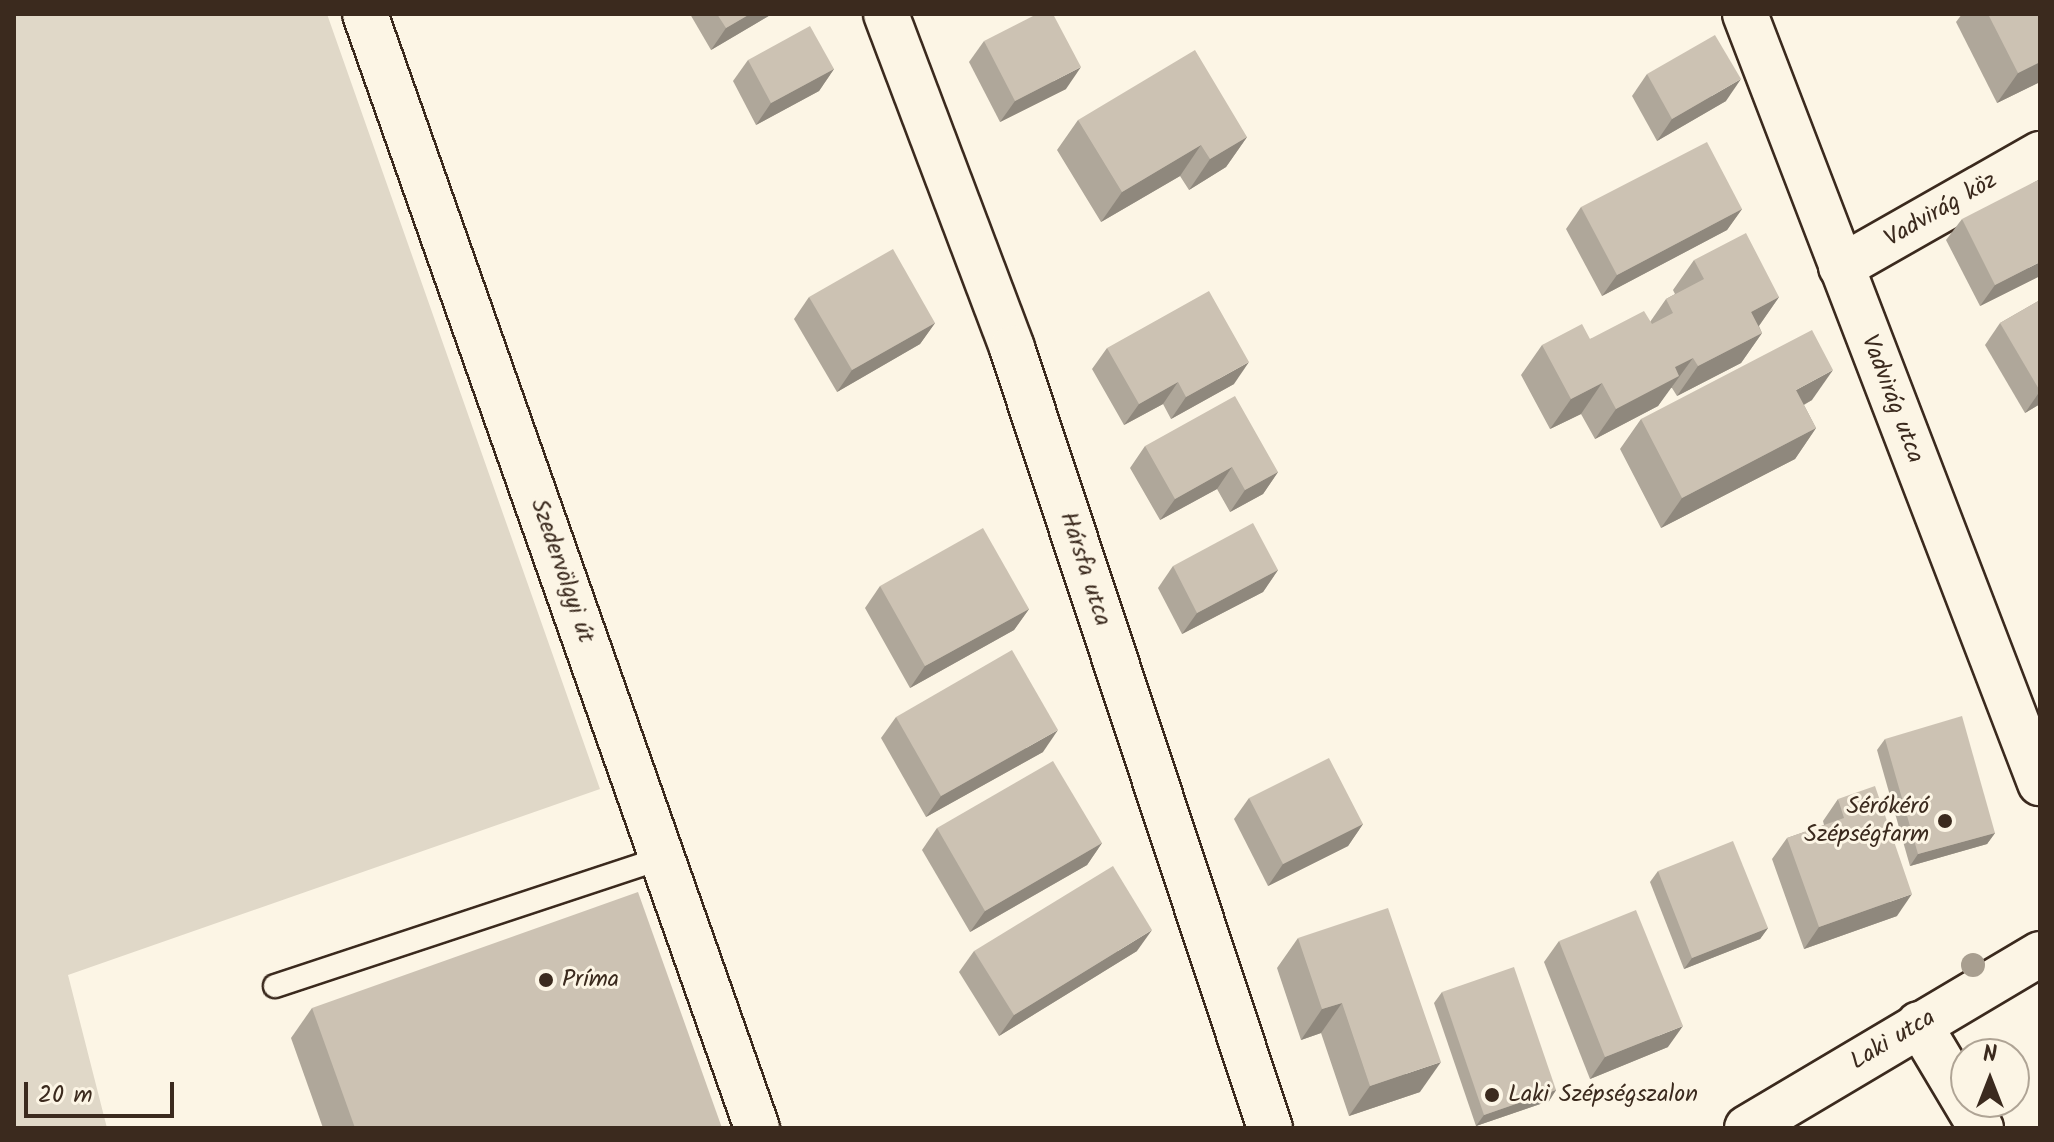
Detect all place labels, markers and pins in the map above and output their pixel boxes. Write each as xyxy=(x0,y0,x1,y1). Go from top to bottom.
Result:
place label: Sérókéró Szépségfarm xyxy=(1804,793,1929,849)
marker: Sérókéró Szépségfarm xyxy=(1936,812,1954,830)
place label: Príma xyxy=(562,966,619,994)
marker: Príma xyxy=(537,971,555,989)
place label: Laki Szépségszalon xyxy=(1508,1081,1698,1109)
marker: Laki Szépségszalon xyxy=(1483,1086,1501,1104)

